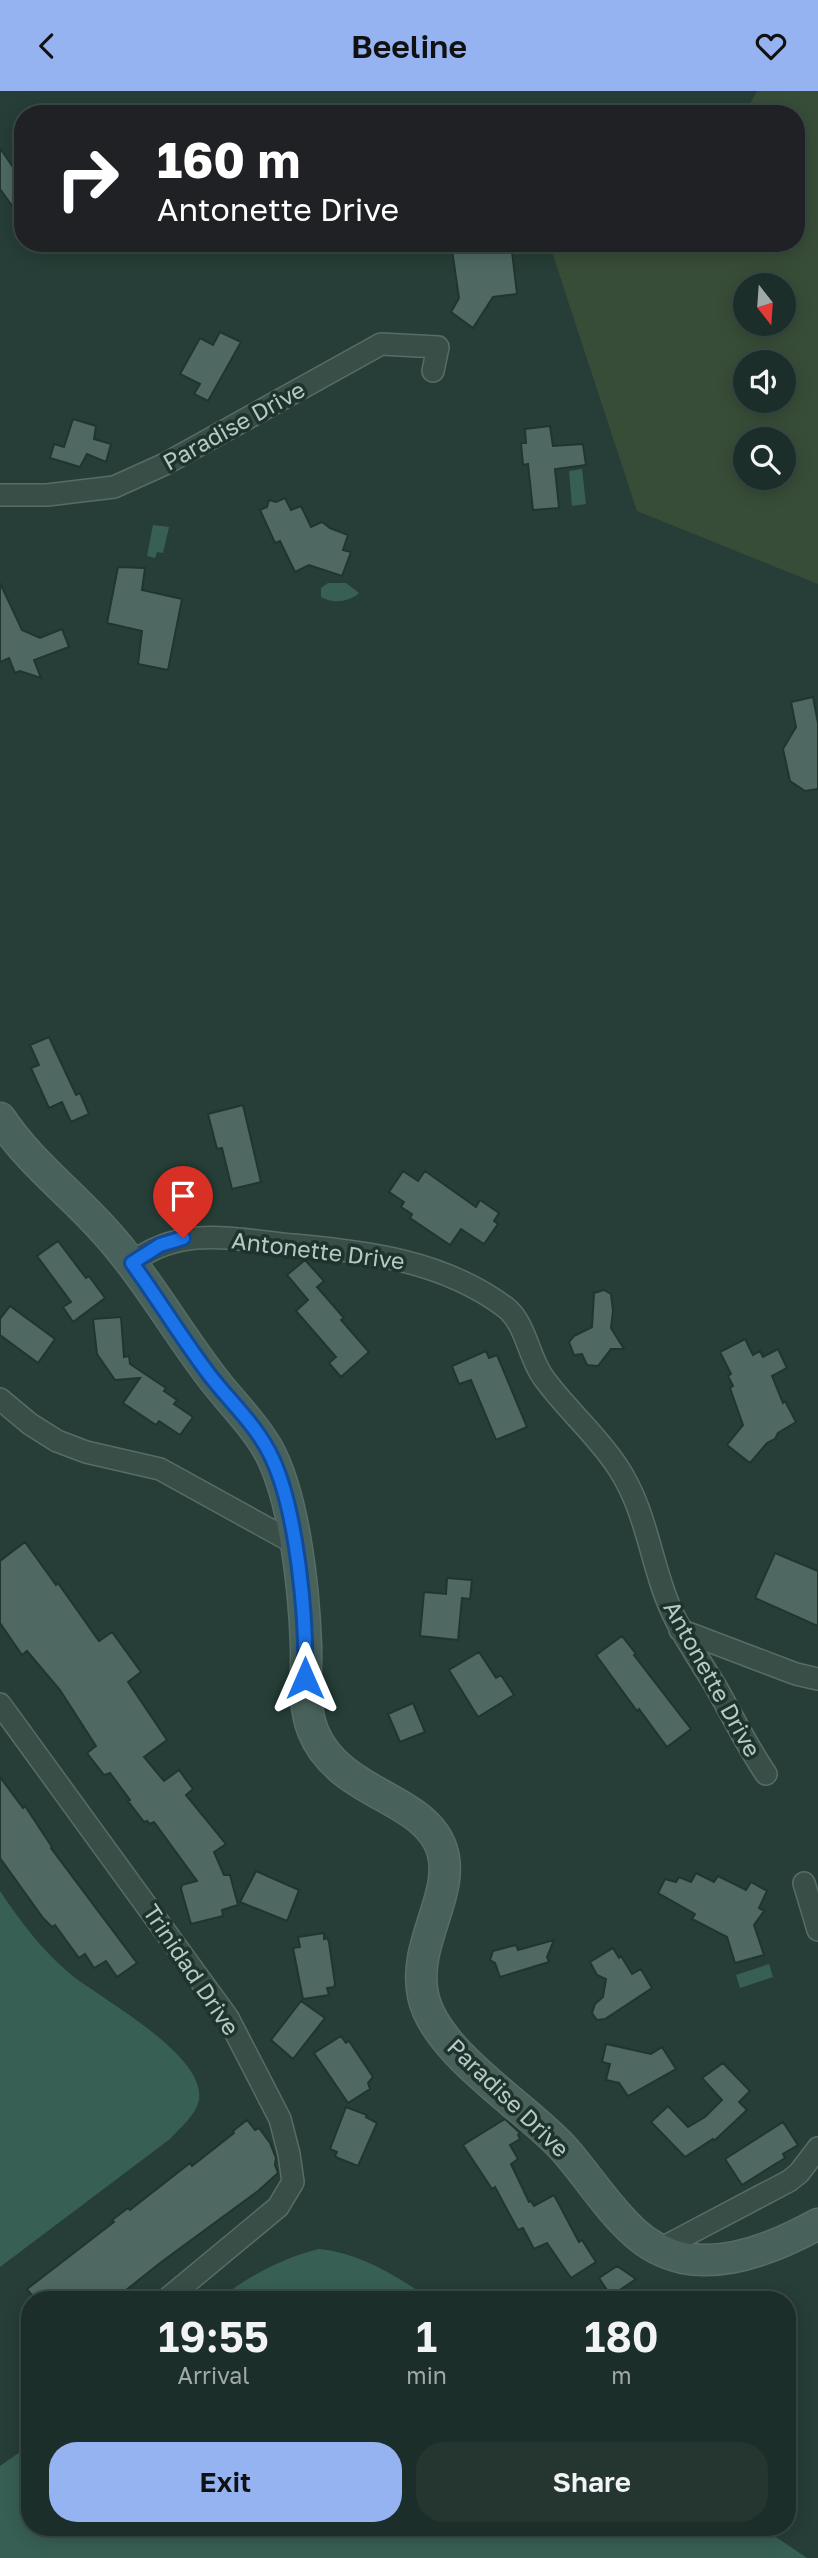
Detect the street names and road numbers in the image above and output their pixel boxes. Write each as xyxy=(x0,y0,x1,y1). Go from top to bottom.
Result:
street label: Paradise Drive xyxy=(158,375,309,476)
street label: Antonette Drive xyxy=(230,1226,406,1275)
street label: Antonette Drive xyxy=(658,1596,767,1761)
street label: Trinidad Drive xyxy=(138,1899,246,2040)
street label: Paradise Drive xyxy=(442,2032,575,2162)

